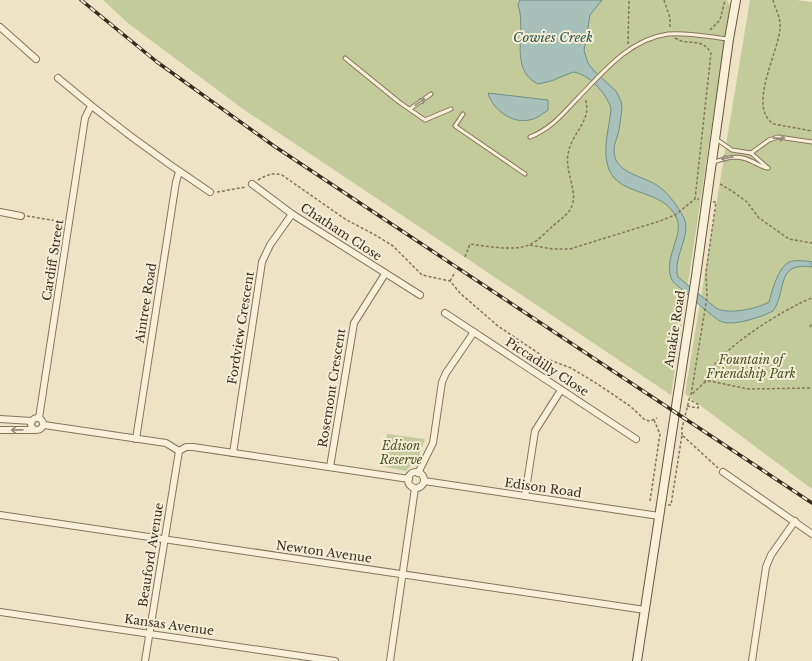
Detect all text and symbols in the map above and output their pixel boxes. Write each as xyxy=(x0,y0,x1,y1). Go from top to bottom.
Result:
water label: Cowies Creek xyxy=(513,29,593,46)
one-way arrow xyxy=(414,98,425,106)
one-way arrow xyxy=(773,135,786,142)
one-way arrow xyxy=(721,154,734,162)
street label: Chatham Close xyxy=(298,200,385,264)
street label: Cardiff Street xyxy=(39,218,66,302)
street label: Aintree Road xyxy=(132,262,159,345)
street label: Fordview Crescent xyxy=(224,270,257,385)
street label: Anakie Road xyxy=(661,289,688,370)
street label: Rosemont Crescent xyxy=(315,327,348,448)
street label: Piccadilly Close xyxy=(503,334,592,399)
park label: Fountain of Friendship Park xyxy=(705,352,796,381)
one-way arrow xyxy=(11,426,24,434)
park label: Edison Reserve xyxy=(379,438,423,467)
street label: Edison Road xyxy=(503,475,583,500)
street label: Beauford Avenue xyxy=(135,501,166,608)
street label: Newton Avenue xyxy=(275,537,373,566)
street label: Kansas Avenue xyxy=(123,611,215,638)

